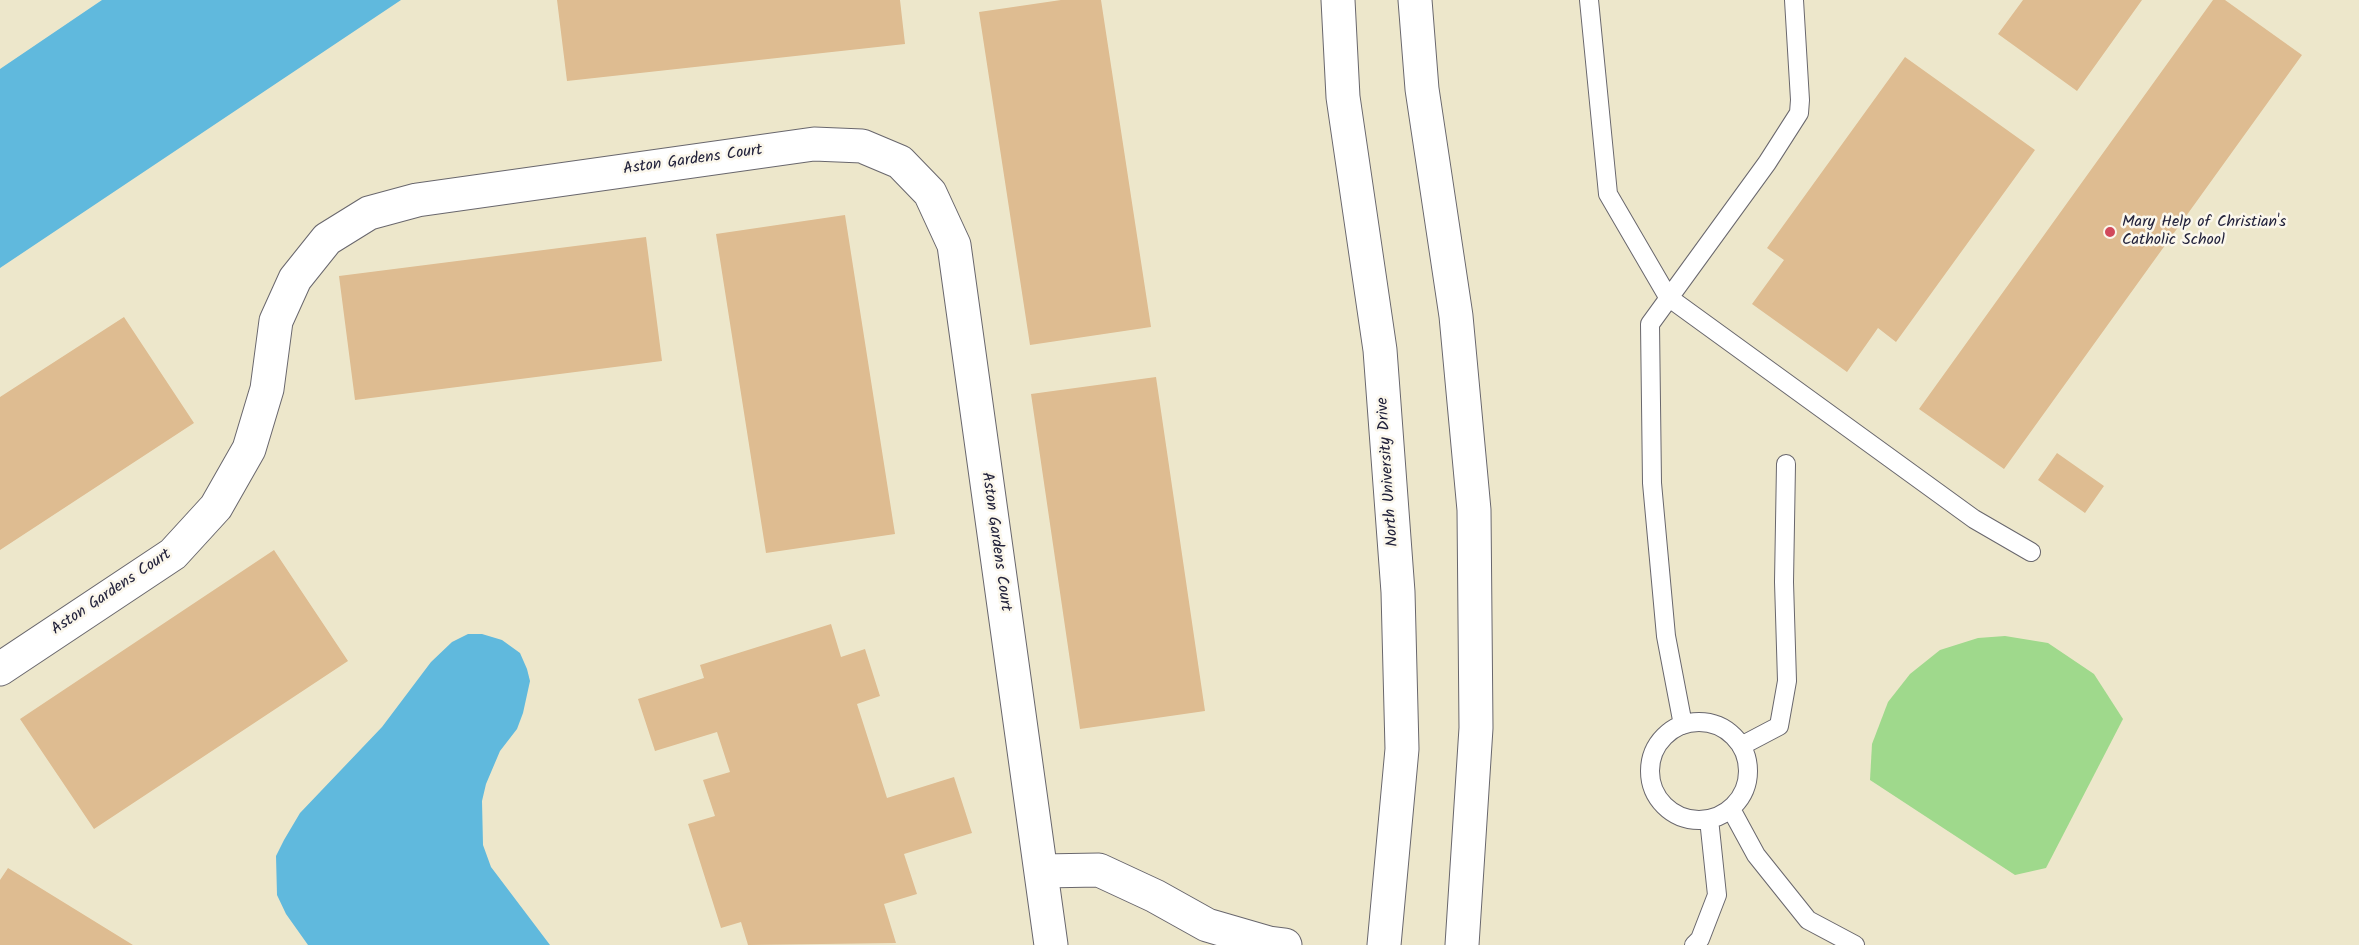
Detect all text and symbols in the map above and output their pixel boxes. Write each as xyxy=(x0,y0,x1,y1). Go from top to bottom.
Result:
street label: Aston Gardens Court xyxy=(622,142,764,180)
place label: Mary Help of Christian's Catholic School xyxy=(2122,213,2286,251)
marker: Mary Help of Christian's Catholic School xyxy=(2103,225,2117,239)
street label: North University Drive xyxy=(1374,397,1404,547)
street label: Aston Gardens Court xyxy=(976,471,1014,613)
street label: Aston Gardens Court xyxy=(48,546,176,640)

